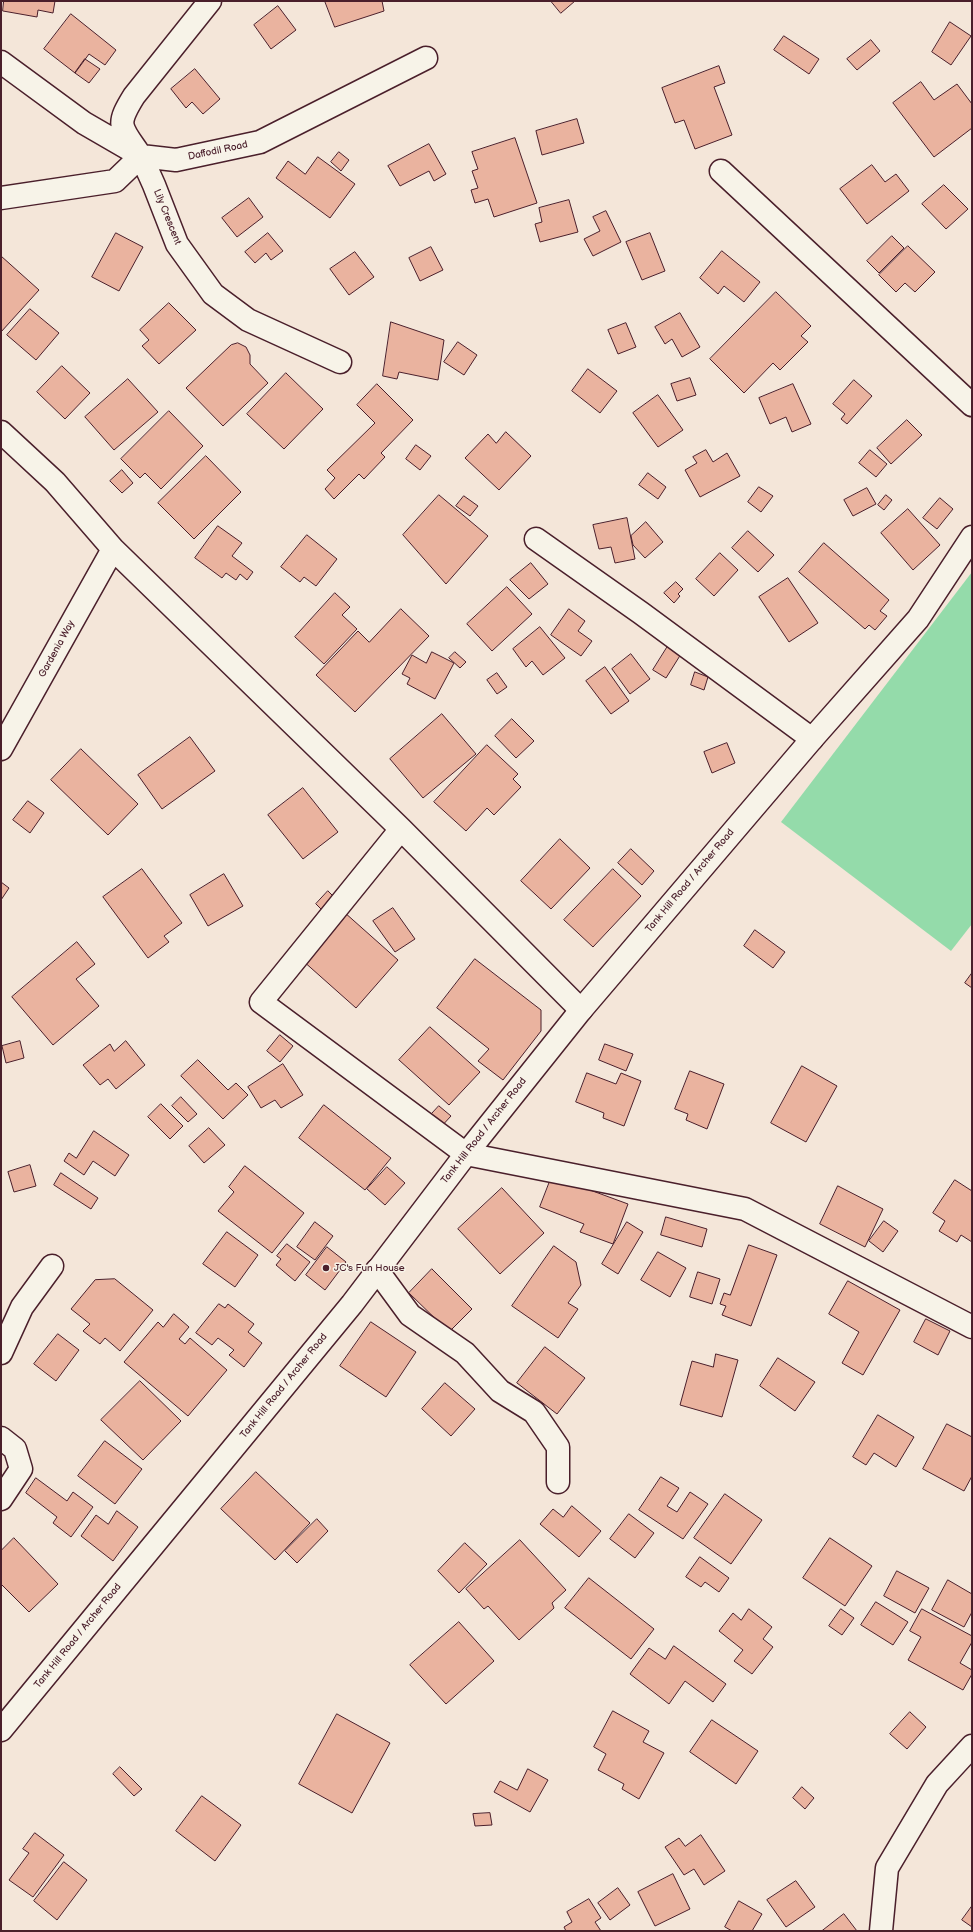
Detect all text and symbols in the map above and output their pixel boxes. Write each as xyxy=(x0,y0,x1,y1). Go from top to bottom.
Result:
street label: Daffodil Road xyxy=(187,139,249,163)
street label: Lily Crescent xyxy=(150,187,184,247)
street label: Gardenia Way xyxy=(36,618,78,680)
street label: Tank Hill Road / Archer Road xyxy=(643,827,737,935)
street label: Tank Hill Road / Archer Road xyxy=(439,1075,529,1187)
place label: JC's Fun House xyxy=(334,1262,405,1274)
marker: JC's Fun House xyxy=(321,1263,331,1273)
street label: Tank Hill Road / Archer Road xyxy=(238,1331,330,1441)
street label: Tank Hill Road / Archer Road xyxy=(32,1581,124,1691)

